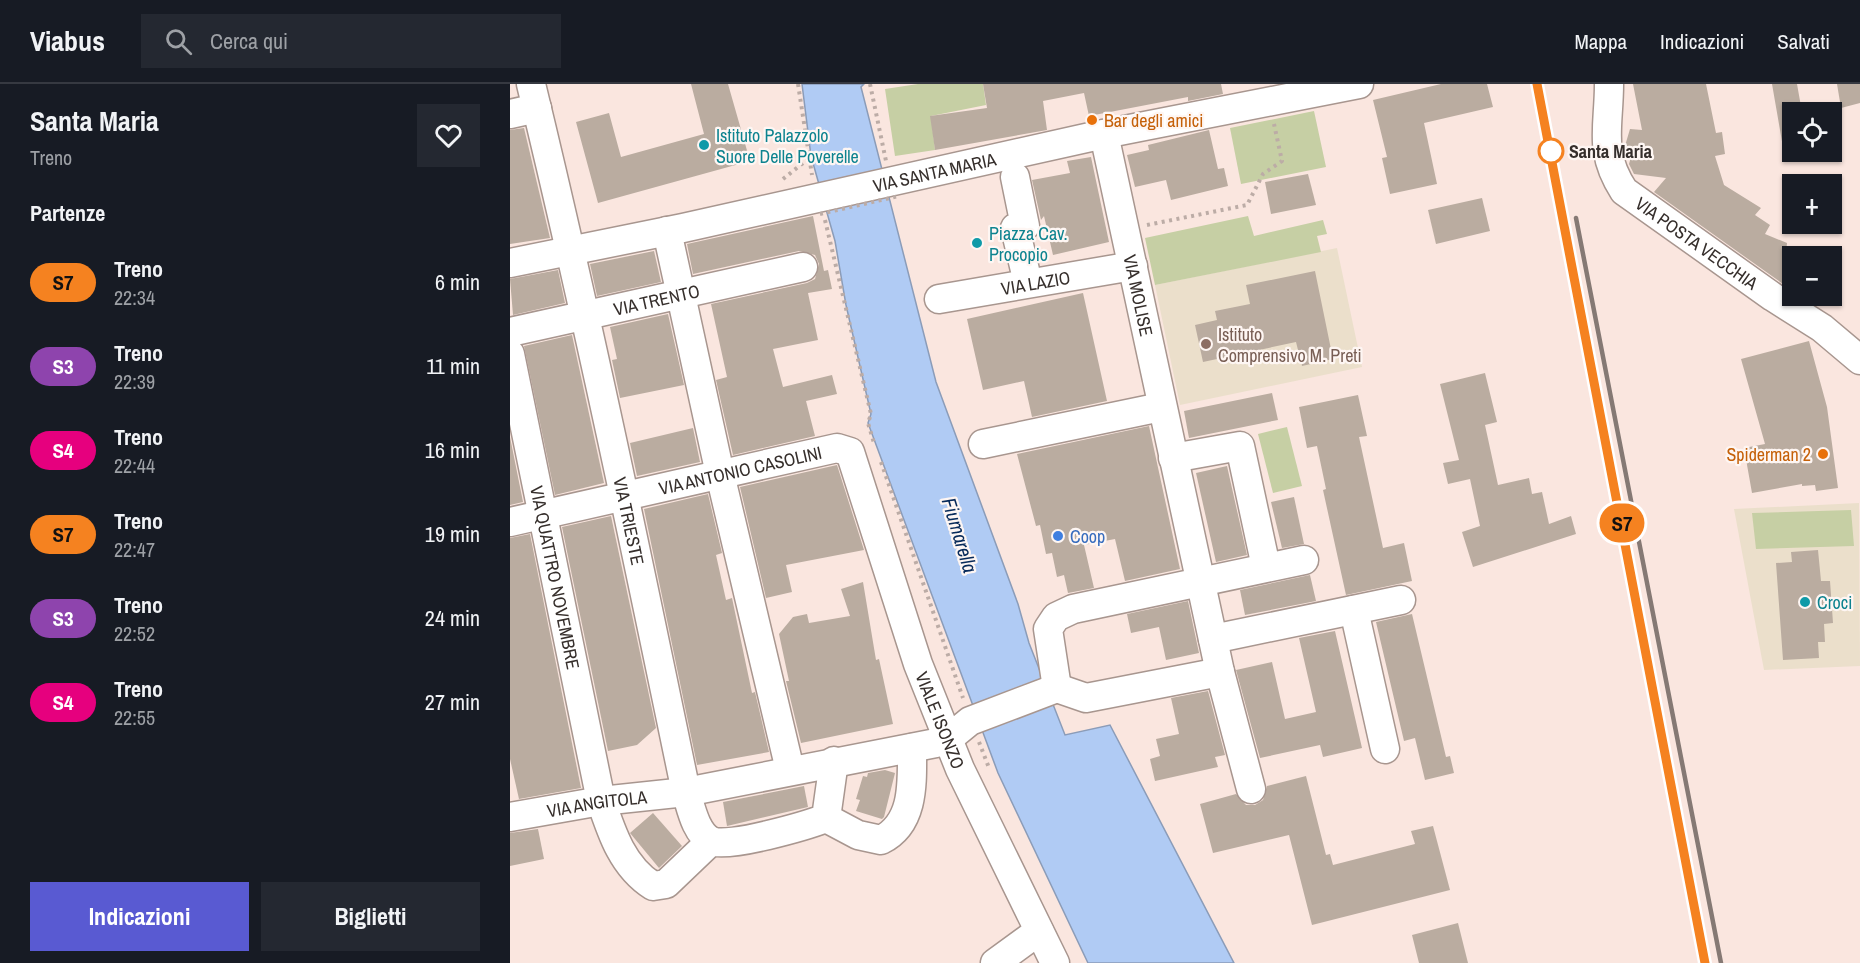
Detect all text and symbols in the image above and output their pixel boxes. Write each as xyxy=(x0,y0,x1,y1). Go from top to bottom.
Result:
search box xyxy=(141,14,561,68)
text: Viabus xyxy=(30,22,105,60)
icon: search xyxy=(162,25,195,58)
text: Cerca qui xyxy=(210,26,288,56)
text: Mappa xyxy=(1574,27,1627,56)
text: Indicazioni xyxy=(1660,27,1744,56)
text: Salvati xyxy=(1777,27,1830,56)
text: Santa Maria xyxy=(30,102,159,140)
map controls xyxy=(1782,102,1842,306)
button: locate xyxy=(1782,102,1842,162)
button: heart xyxy=(417,104,480,167)
place label: Bar degli amici xyxy=(1104,108,1203,133)
marker: Bar degli amici xyxy=(1085,113,1099,127)
place label: Istituto Palazzolo Suore Delle Poverelle xyxy=(716,123,859,169)
marker: Istituto Palazzolo Suore Delle Poverelle xyxy=(697,138,711,152)
marker: Santa Maria xyxy=(1538,138,1564,164)
place label: Santa Maria xyxy=(1569,139,1653,164)
text: Treno xyxy=(30,144,72,171)
street label: VIA SANTA MARIA xyxy=(870,146,998,198)
button: + xyxy=(1782,174,1842,234)
street label: VIA POSTA VECCHIA xyxy=(1631,191,1763,295)
text: Partenze xyxy=(30,198,105,228)
place label: Piazza Cav. Procopio xyxy=(989,221,1068,267)
marker: Piazza Cav. Procopio xyxy=(970,236,984,250)
button: − xyxy=(1782,246,1842,306)
street label: VIA MOLISE xyxy=(1118,252,1160,338)
text: Treno xyxy=(114,254,163,284)
street label: VIA LAZIO xyxy=(999,264,1072,301)
text: 6 min xyxy=(435,267,480,297)
text: S7 xyxy=(52,268,74,297)
street label: VIA TRENTO xyxy=(611,278,702,321)
text: 22:34 xyxy=(114,284,155,311)
place label: Istituto Comprensivo M. Preti xyxy=(1218,322,1362,368)
marker: Istituto Comprensivo M. Preti xyxy=(1199,337,1213,351)
text: Treno xyxy=(114,338,163,368)
text: 11 min xyxy=(426,351,480,381)
text: S3 xyxy=(52,352,74,381)
text: 22:39 xyxy=(114,368,155,395)
text: Treno xyxy=(114,422,163,452)
text: 16 min xyxy=(425,435,480,465)
text: S4 xyxy=(52,436,74,465)
street label: VIA ANTONIO CASOLINI xyxy=(656,439,824,500)
place label: Spiderman 2 xyxy=(1726,442,1811,467)
marker: Spiderman 2 xyxy=(1816,447,1830,461)
text: 22:44 xyxy=(114,452,155,479)
street label: VIA TRIESTE xyxy=(608,475,651,567)
street label: VIA QUATTRO NOVEMBRE xyxy=(525,483,586,671)
water label: Fiumarella xyxy=(936,494,984,576)
line badge: S7 xyxy=(1595,504,1649,542)
text: Treno xyxy=(114,506,163,536)
text: S7 xyxy=(1611,509,1633,538)
text: 19 min xyxy=(425,519,480,549)
text: S7 xyxy=(52,520,74,549)
place label: Coop xyxy=(1070,524,1105,549)
marker: Coop xyxy=(1051,529,1065,543)
text: 22:47 xyxy=(114,536,155,563)
text: Treno xyxy=(114,590,163,620)
place label: Croci xyxy=(1817,590,1852,615)
marker: Croci xyxy=(1798,595,1812,609)
text: 24 min xyxy=(425,603,480,633)
text: S3 xyxy=(52,604,74,633)
text: 22:52 xyxy=(114,620,155,647)
street label: VIALE ISONZO xyxy=(910,668,971,772)
text: Treno xyxy=(114,674,163,704)
text: 27 min xyxy=(425,687,480,717)
text: S4 xyxy=(52,688,74,717)
text: 22:55 xyxy=(114,704,155,731)
street label: VIA ANGITOLA xyxy=(545,784,648,823)
button: Indicazioni xyxy=(30,882,249,951)
button: Biglietti xyxy=(261,882,480,951)

